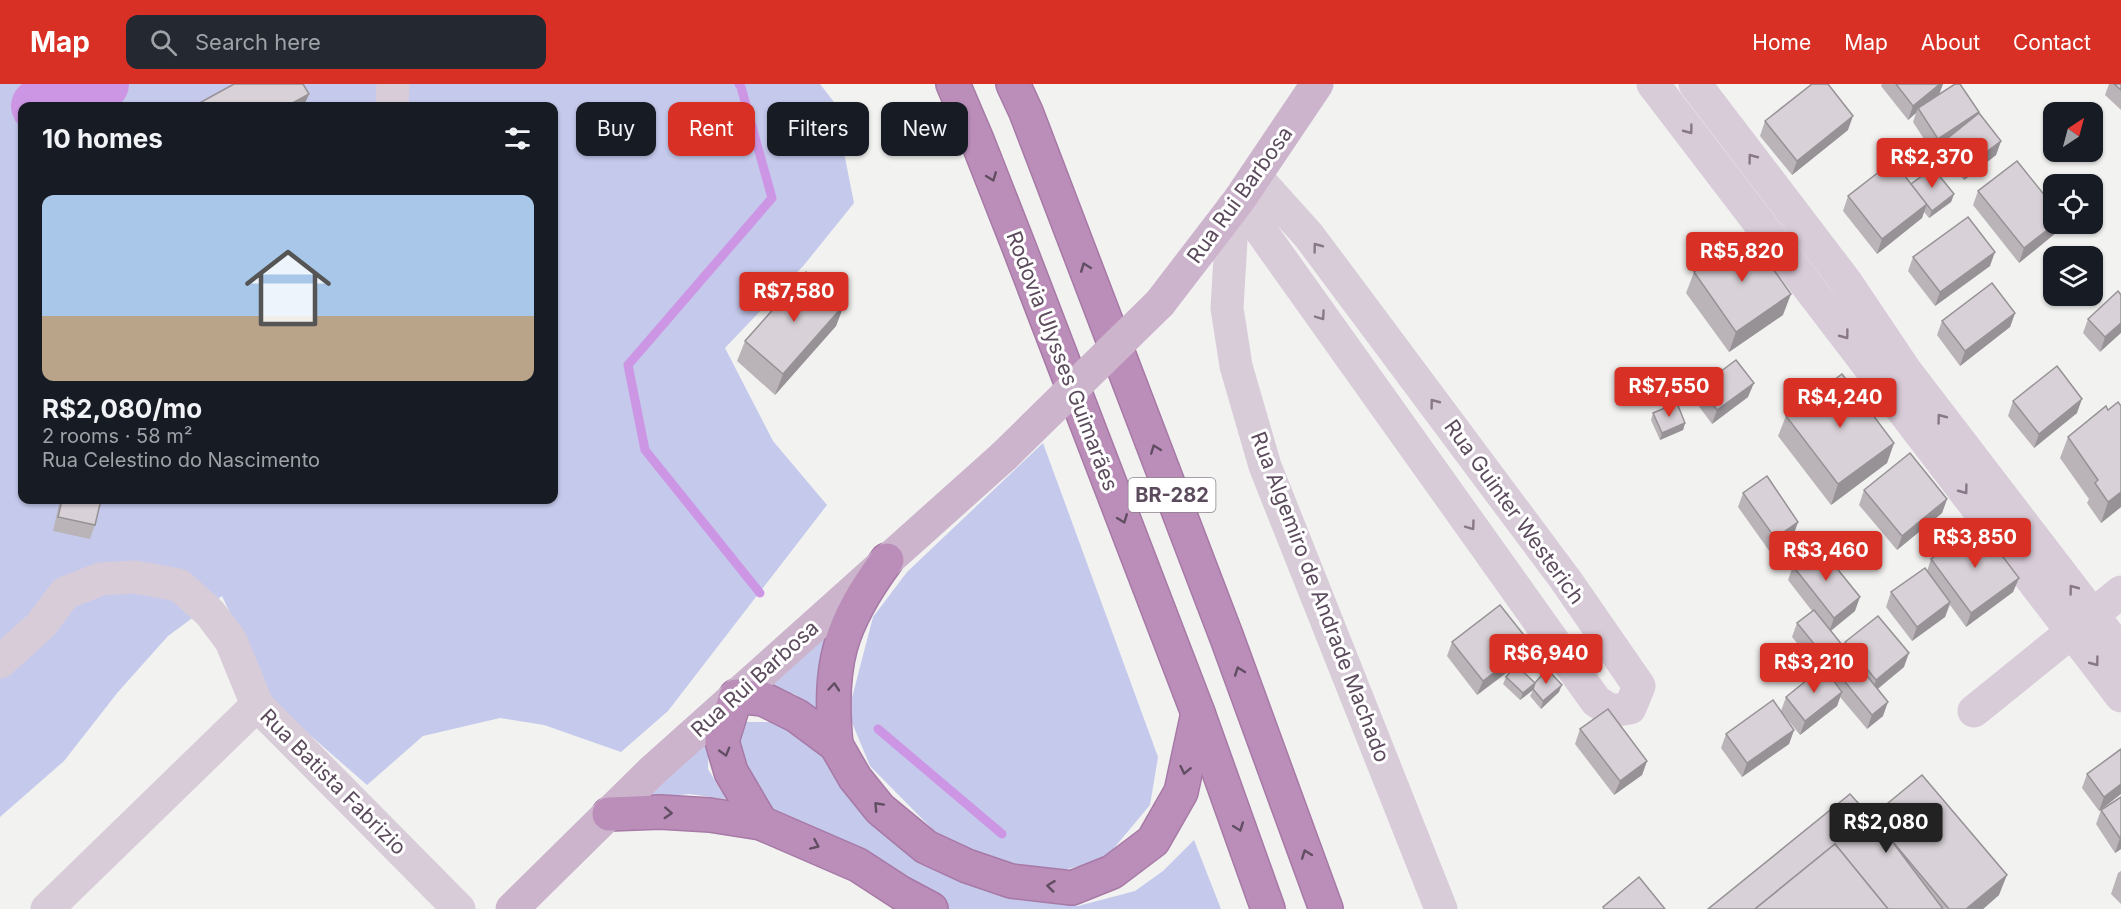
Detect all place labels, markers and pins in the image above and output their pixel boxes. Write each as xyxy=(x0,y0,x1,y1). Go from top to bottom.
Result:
pin: R$2,370 xyxy=(1877,138,1987,189)
pin: R$5,820 xyxy=(1687,232,1797,283)
pin: R$7,580 xyxy=(739,272,849,323)
pin: R$7,550 xyxy=(1614,367,1724,418)
pin: R$4,240 xyxy=(1785,378,1895,429)
pin: R$3,850 xyxy=(1920,518,2030,569)
pin: R$3,460 xyxy=(1771,531,1881,582)
pin: R$6,940 xyxy=(1491,634,1601,685)
pin: R$3,210 xyxy=(1759,643,1869,694)
pin: R$2,080 xyxy=(1831,803,1941,854)

